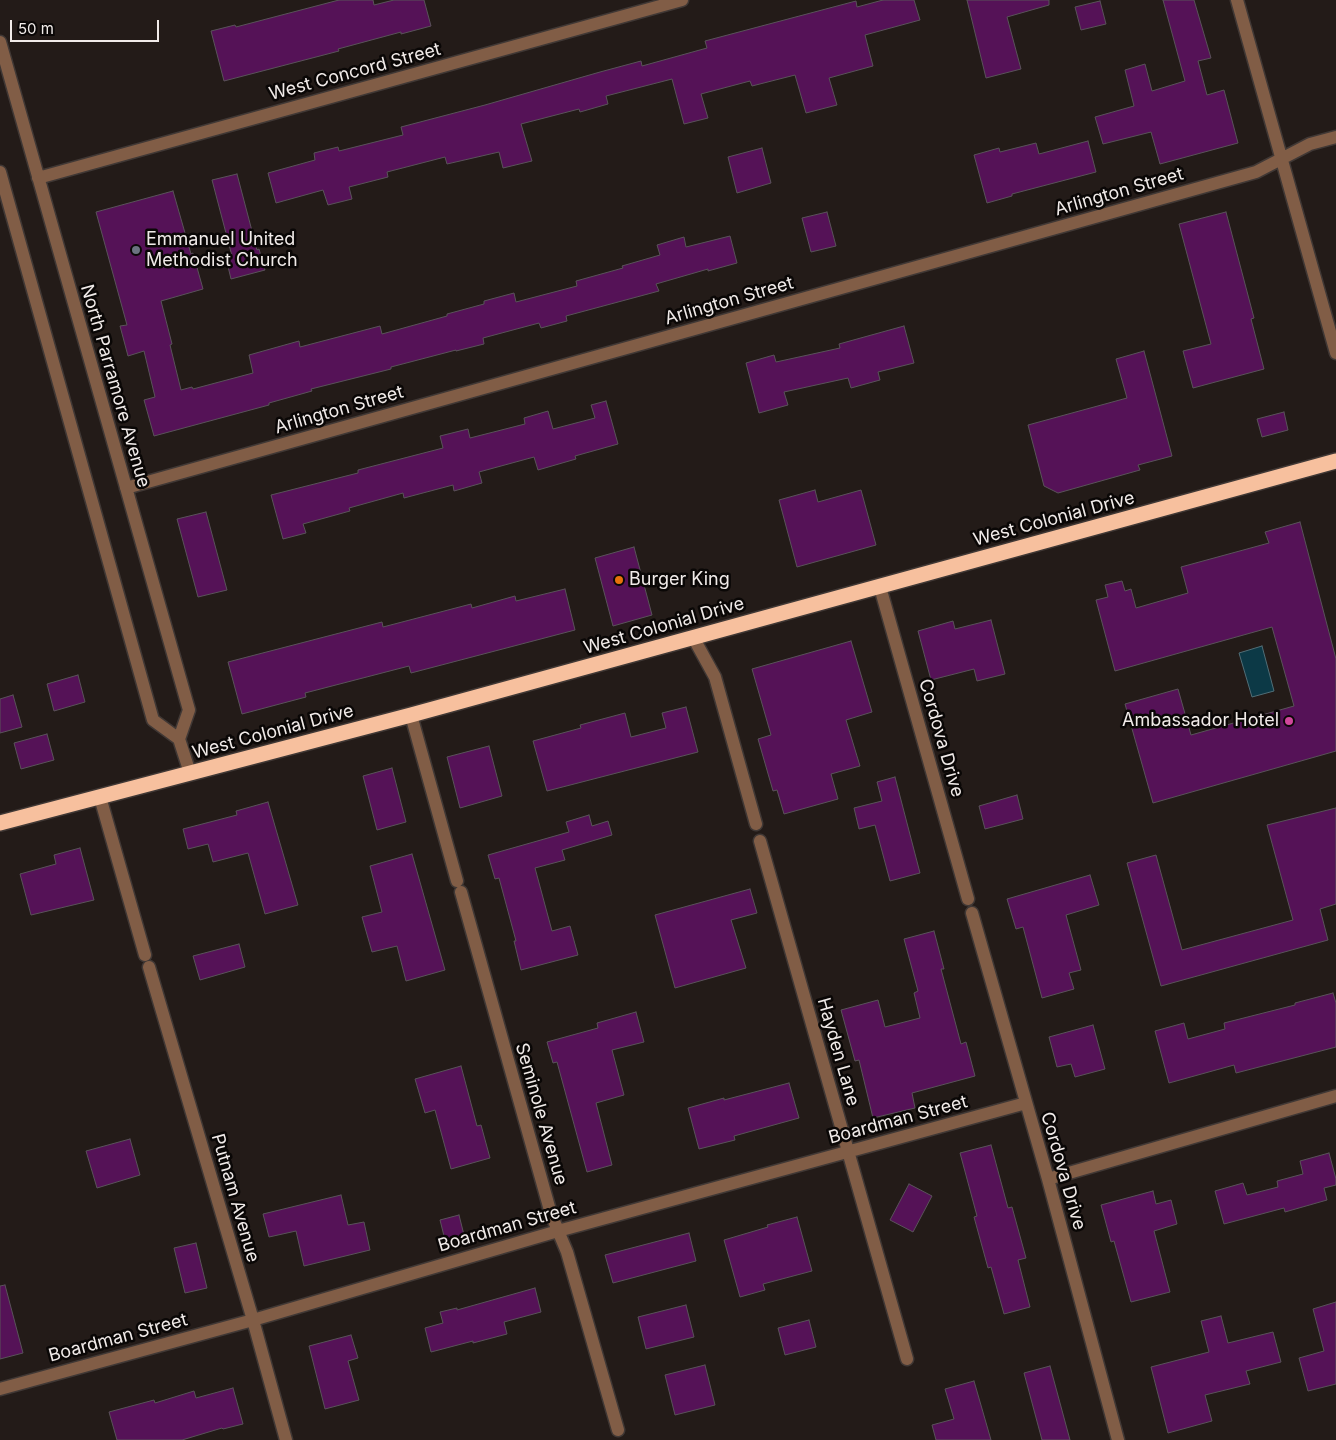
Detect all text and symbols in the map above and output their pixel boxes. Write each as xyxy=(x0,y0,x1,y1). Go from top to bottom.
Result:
scale bar xyxy=(12,10,161,42)
text: 50 m xyxy=(18,19,54,38)
street label: West Concord Street xyxy=(267,39,443,105)
street label: Arlington Street xyxy=(1052,163,1186,221)
place label: Emmanuel United Methodist Church xyxy=(146,229,298,272)
marker: Emmanuel United Methodist Church xyxy=(130,244,142,256)
street label: Arlington Street xyxy=(662,272,796,330)
street label: North Parramore Avenue xyxy=(76,282,154,490)
street label: Arlington Street xyxy=(272,381,406,439)
street label: West Colonial Drive xyxy=(971,487,1137,551)
place label: Burger King xyxy=(629,569,730,591)
marker: Burger King xyxy=(613,574,625,586)
street label: West Colonial Drive xyxy=(581,593,747,659)
street label: Cordova Drive xyxy=(914,677,968,799)
street label: West Colonial Drive xyxy=(190,700,356,764)
place label: Ambassador Hotel xyxy=(1122,710,1279,732)
marker: Ambassador Hotel xyxy=(1283,715,1295,727)
street label: Hayden Lane xyxy=(812,995,864,1109)
street label: Seminole Avenue xyxy=(510,1040,572,1188)
street label: Boardman Street xyxy=(826,1091,970,1149)
street label: Cordova Drive xyxy=(1036,1110,1090,1232)
street label: Putnam Avenue xyxy=(206,1131,264,1265)
street label: Boardman Street xyxy=(435,1197,579,1257)
street label: Boardman Street xyxy=(46,1309,190,1367)

